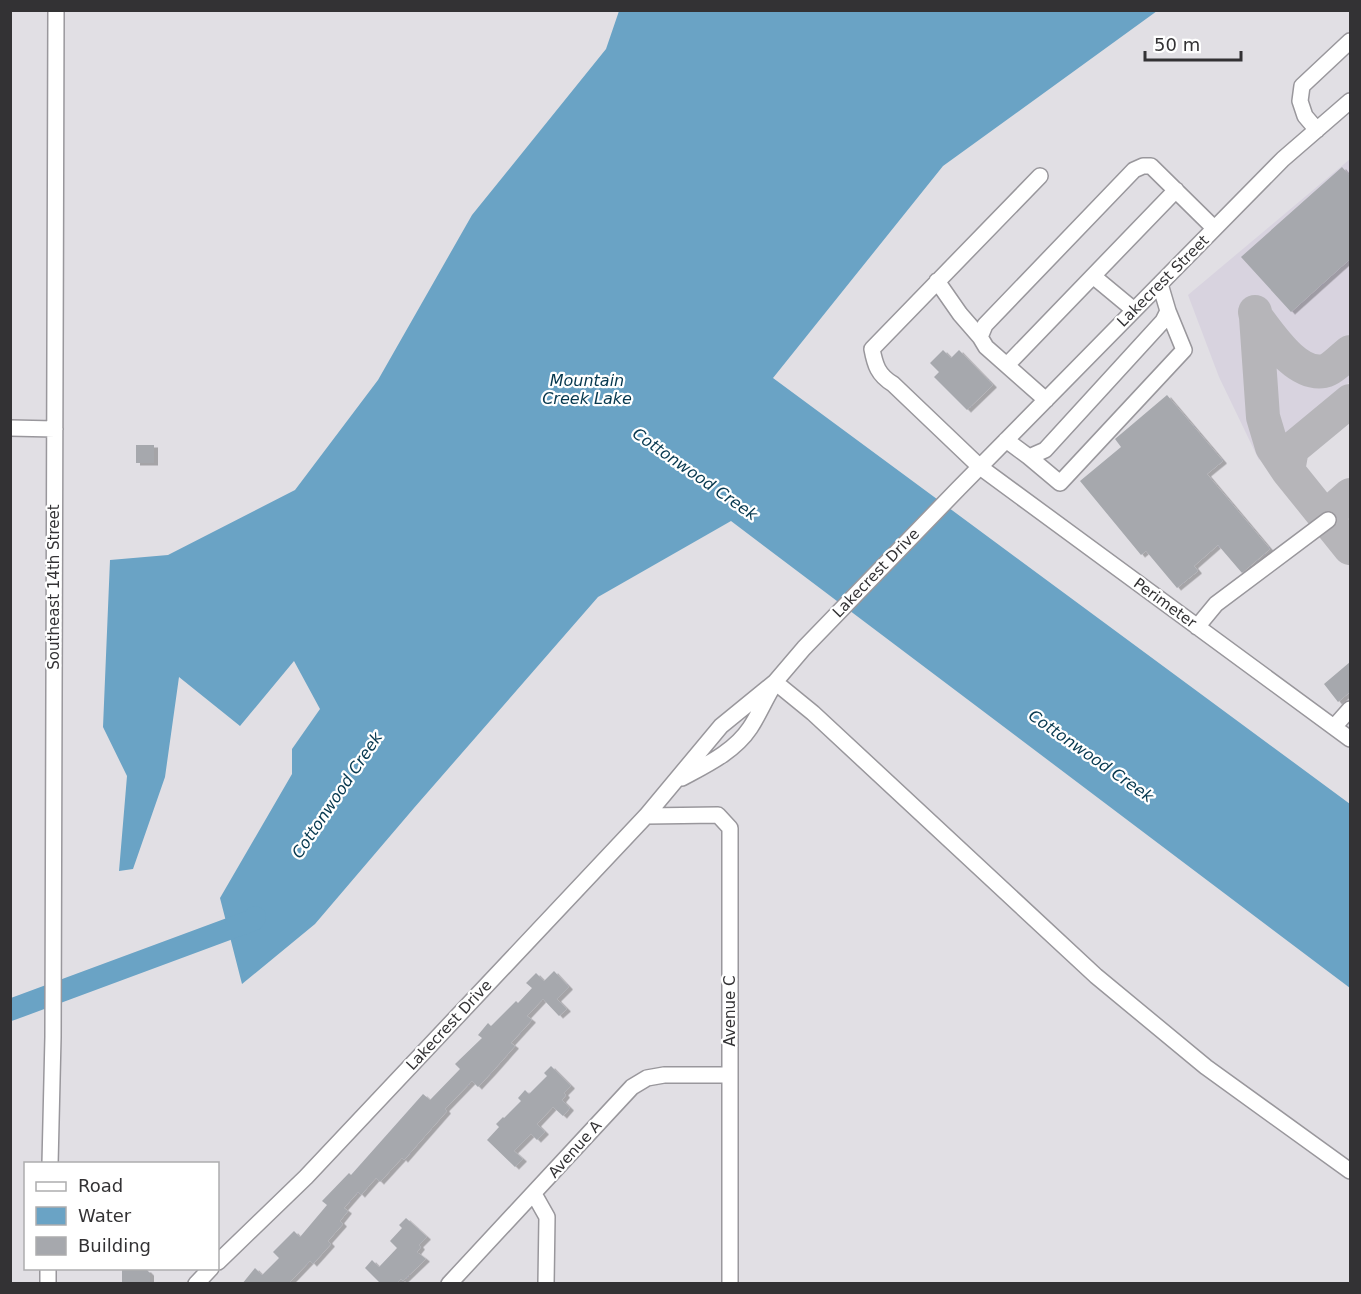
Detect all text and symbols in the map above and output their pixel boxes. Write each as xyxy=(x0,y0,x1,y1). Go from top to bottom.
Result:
scale bar xyxy=(1145,24,1241,62)
text: 50 m xyxy=(1154,34,1200,55)
street label: Lakecrest Street xyxy=(1113,231,1213,331)
water label: Mountain Creek Lake xyxy=(542,371,632,408)
water label: Cottonwood Creek xyxy=(629,424,762,525)
street label: Southeast 14th Street xyxy=(45,504,63,670)
street label: Lakecrest Drive xyxy=(829,525,923,621)
street label: Perimeter xyxy=(1130,574,1201,632)
water label: Cottonwood Creek xyxy=(1025,706,1158,807)
water label: Cottonwood Creek xyxy=(288,728,387,862)
street label: Lakecrest Drive xyxy=(403,976,495,1074)
street label: Avenue C xyxy=(721,976,739,1046)
street label: Avenue A xyxy=(545,1116,606,1181)
legend xyxy=(24,1162,219,1270)
text: Road xyxy=(78,1175,123,1196)
text: Water xyxy=(78,1205,132,1226)
text: Building xyxy=(78,1235,151,1256)

